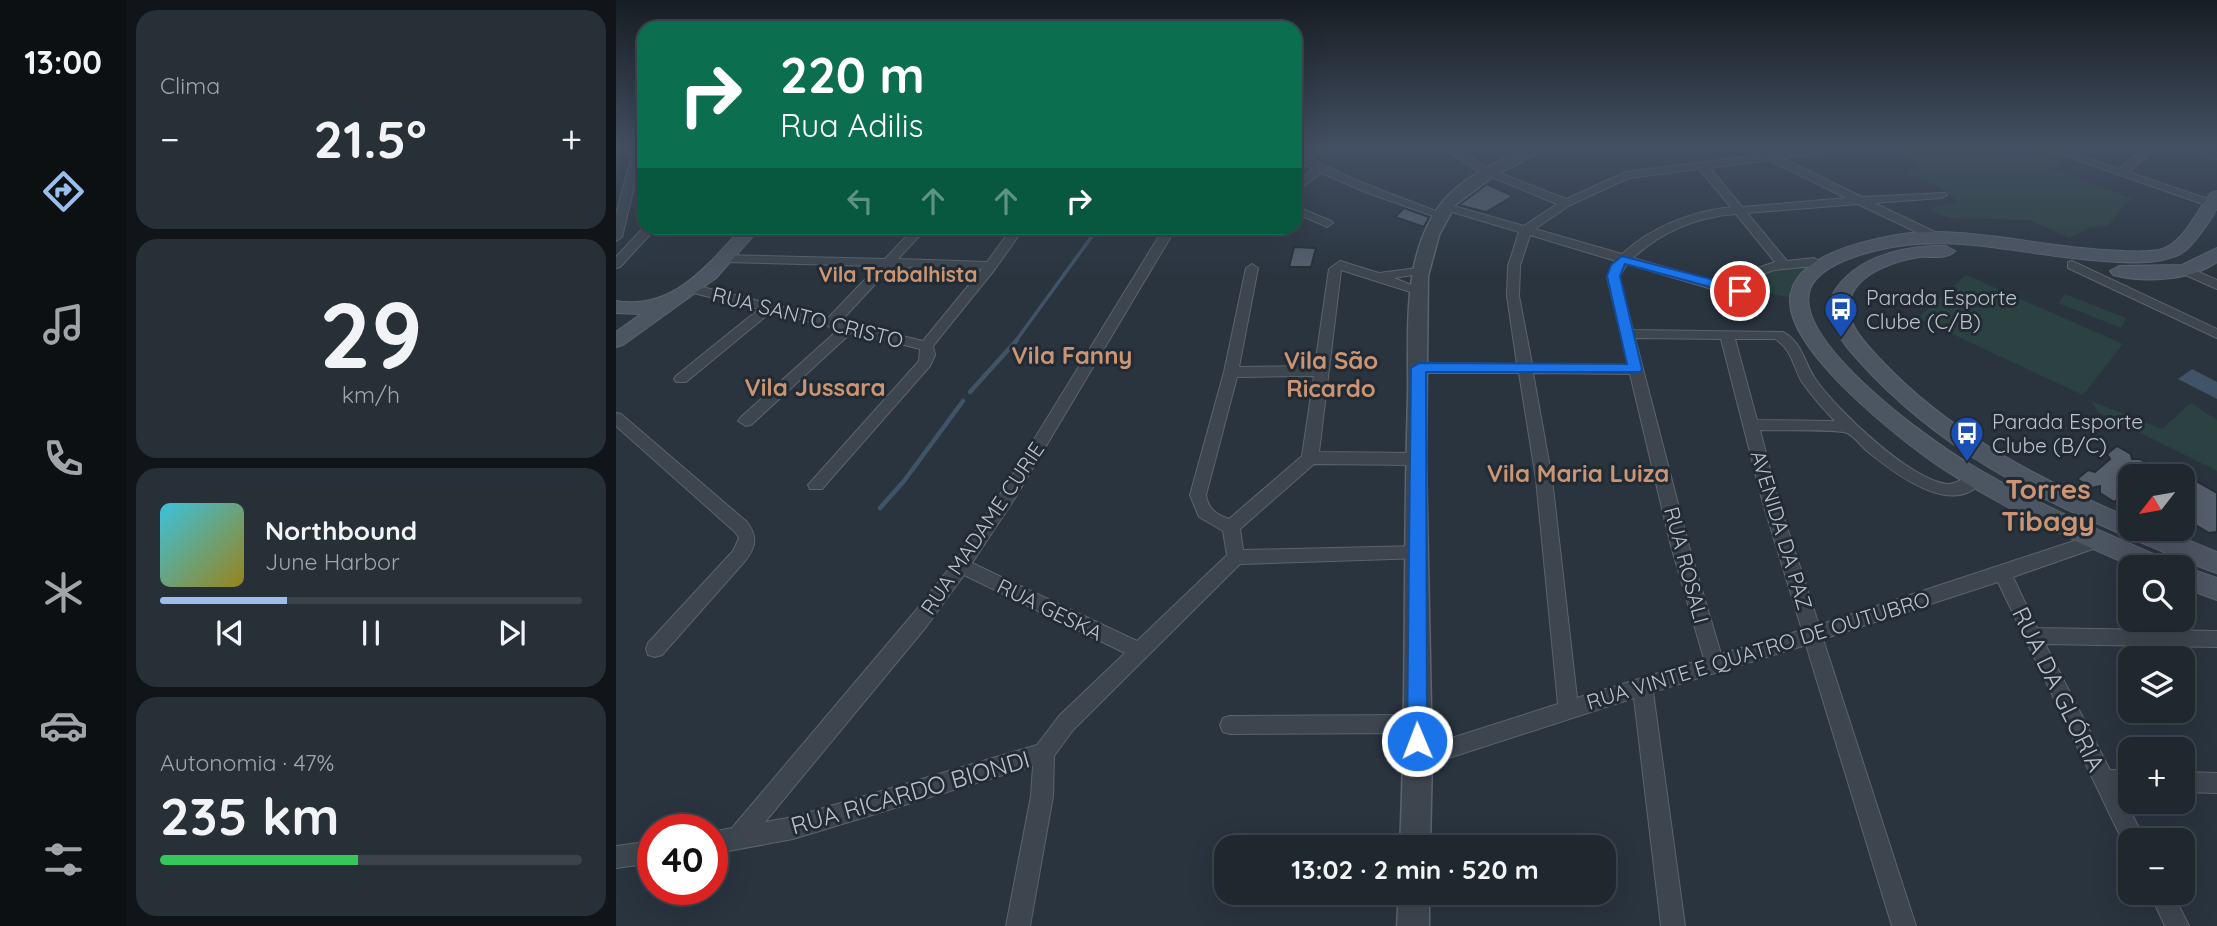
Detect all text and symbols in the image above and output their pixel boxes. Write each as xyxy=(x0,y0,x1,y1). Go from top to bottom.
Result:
text: 13:00 xyxy=(24,42,102,82)
text: 220 m xyxy=(780,44,925,105)
icon: right xyxy=(665,49,756,140)
text: Clima xyxy=(160,71,220,100)
text: Rua Adilis xyxy=(780,105,924,145)
text: 21.5° xyxy=(314,106,427,171)
text: − xyxy=(160,115,180,163)
text: + xyxy=(561,115,582,163)
icon: directions xyxy=(39,167,88,216)
icon: left xyxy=(841,182,879,220)
icon: ahead xyxy=(914,182,952,220)
icon: ahead xyxy=(987,182,1025,220)
icon: right xyxy=(1060,182,1098,220)
district label: Vila Trabalhista xyxy=(818,261,978,287)
pin xyxy=(1710,261,1770,321)
icon: arrive xyxy=(1721,272,1759,310)
text: 29 xyxy=(319,277,423,391)
street label: RUA SANTO CRISTO xyxy=(710,281,906,353)
place label: Parada Esporte Clube (C/B) xyxy=(1866,284,2017,334)
bus stop icon: Parada Esporte Clube (C/B) xyxy=(1822,290,1860,339)
icon: music xyxy=(39,300,88,349)
district label: Vila Fanny xyxy=(1012,340,1132,370)
district label: Vila São Ricardo xyxy=(1284,345,1378,403)
district label: Vila Jussara xyxy=(744,372,886,402)
text: km/h xyxy=(342,380,400,409)
place label: Parada Esporte Clube (B/C) xyxy=(1992,408,2143,458)
bus stop icon: Parada Esporte Clube (B/C) xyxy=(1948,414,1986,463)
icon: phone xyxy=(39,434,88,483)
street label: RUA MADAME CURIE xyxy=(915,437,1049,619)
street label: AVENIDA DA PAZ xyxy=(1745,447,1819,613)
district label: Vila Maria Luiza xyxy=(1487,458,1669,488)
north arrow xyxy=(2118,464,2194,541)
map controls xyxy=(2118,464,2195,905)
district label: Torres Tibagy xyxy=(2001,471,2095,538)
street label: RUA ROSALI xyxy=(1659,504,1715,626)
text: Northbound xyxy=(265,514,417,547)
text: June Harbor xyxy=(265,547,400,576)
button: search xyxy=(2118,555,2195,632)
icon: climate xyxy=(39,568,88,617)
street label: RUA GESKA xyxy=(993,572,1107,646)
street label: RUA VINTE E QUATRO DE OUTUBRO xyxy=(1583,585,1933,715)
street label: RUA DA GLÓRIA xyxy=(2006,602,2112,776)
icon: previous xyxy=(211,614,249,652)
icon: pause xyxy=(352,614,390,652)
icon: next xyxy=(493,614,531,652)
button: layers xyxy=(2118,646,2195,723)
icon: car xyxy=(39,701,88,750)
position arrow xyxy=(1380,704,1454,778)
button: + xyxy=(2118,737,2195,814)
street label: RUA RICARDO BIONDI xyxy=(787,744,1033,840)
text: Autonomia · 47% xyxy=(160,748,334,777)
text: 235 km xyxy=(160,783,340,848)
speed limit sign: 40 xyxy=(637,814,728,905)
button: − xyxy=(2118,828,2195,905)
icon: filters xyxy=(39,835,88,884)
text: 13:02 · 2 min · 520 m xyxy=(1291,853,1539,886)

